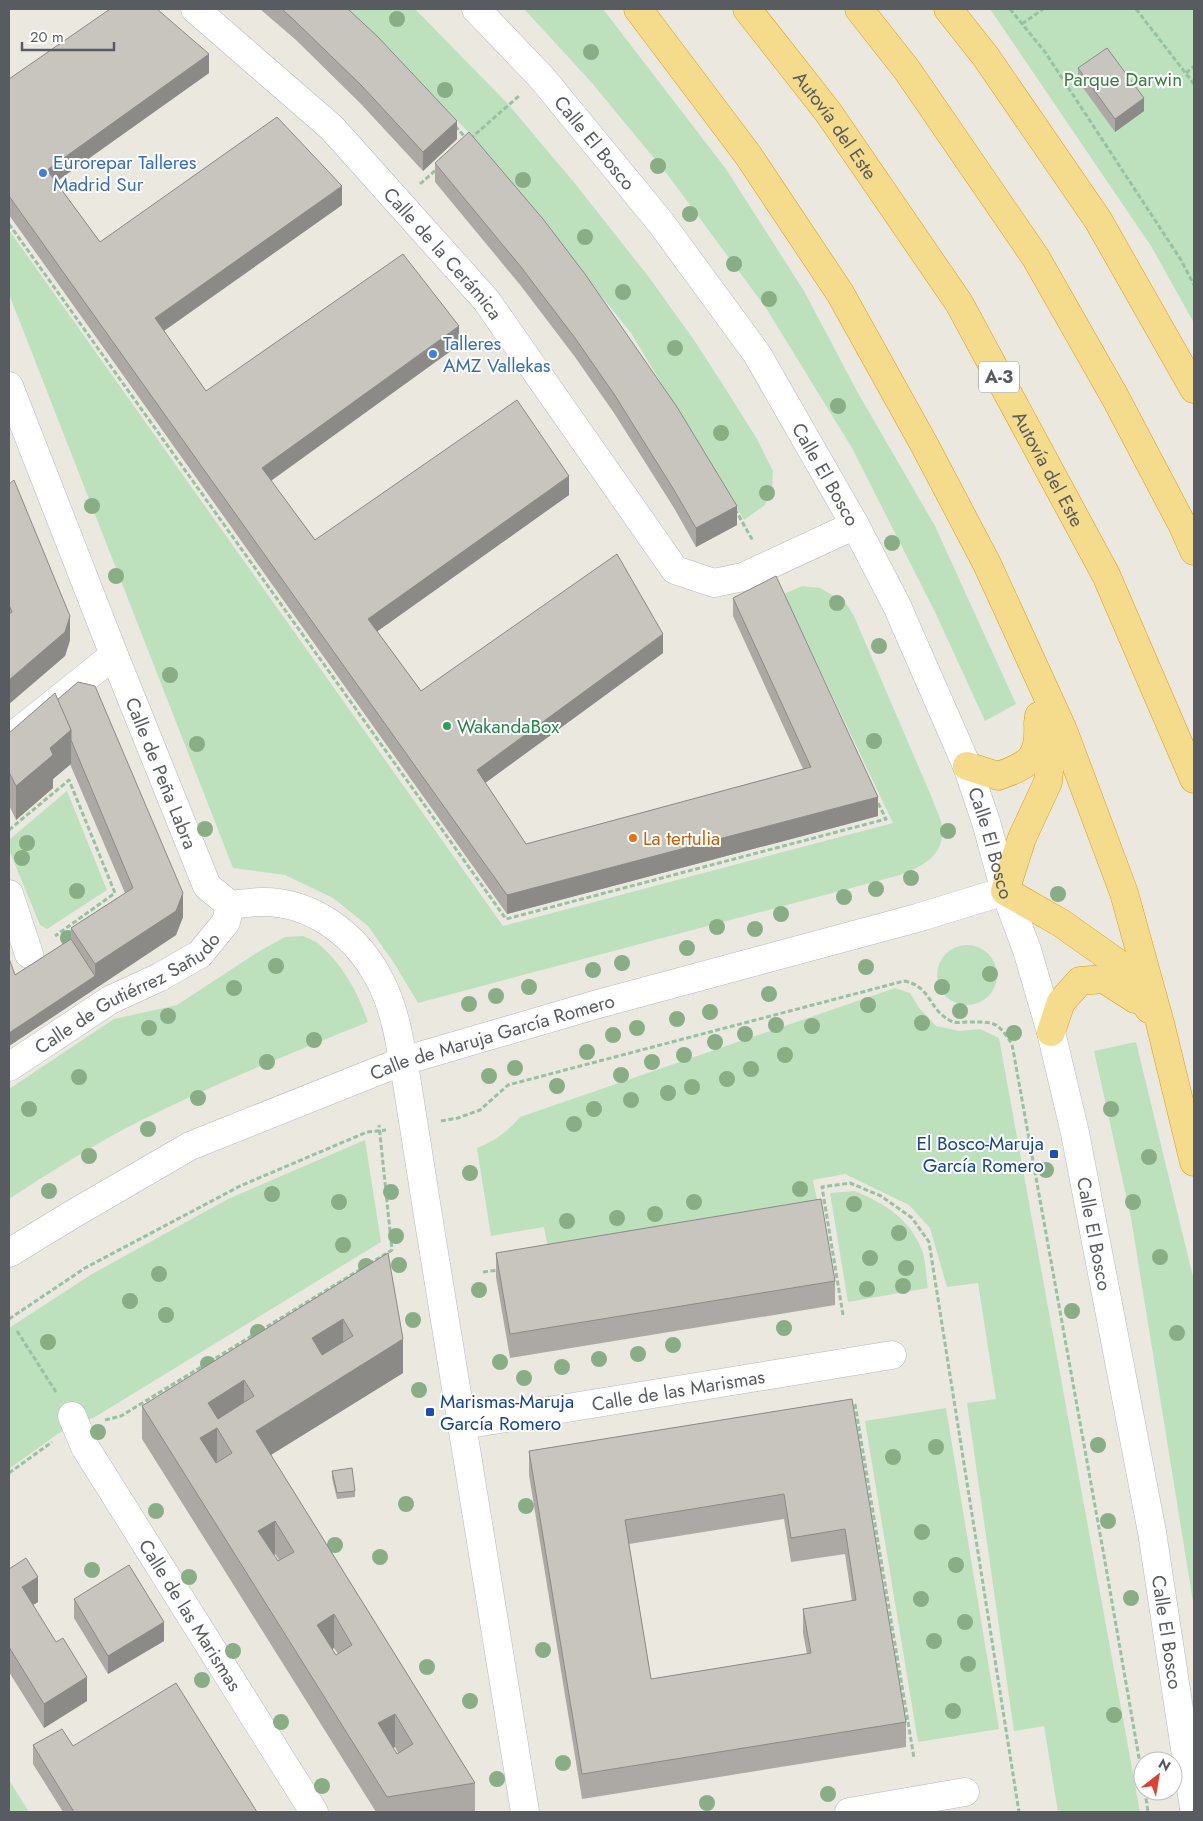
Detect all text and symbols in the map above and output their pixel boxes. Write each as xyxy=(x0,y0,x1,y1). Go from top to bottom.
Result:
scale bar xyxy=(22,20,115,52)
text: 20 m xyxy=(30,26,64,48)
street label: Autovía del Este xyxy=(787,65,884,185)
park label: Parque Darwin xyxy=(1064,66,1182,93)
street label: Calle El Bosco xyxy=(548,90,642,196)
place label: Eurorepar Talleres Madrid Sur xyxy=(53,149,197,198)
marker: Eurorepar Talleres Madrid Sur xyxy=(37,167,49,179)
street label: Calle de la Cerámica xyxy=(377,181,509,325)
place label: Talleres AMZ Vallekas xyxy=(443,330,551,379)
marker: Talleres AMZ Vallekas xyxy=(427,348,439,360)
road number: A-3 xyxy=(979,362,1019,392)
street label: Autovía del Este xyxy=(1006,406,1091,532)
street label: Calle El Bosco xyxy=(785,418,866,531)
street label: Calle de Peña Labra xyxy=(118,693,204,853)
place label: WakandaBox xyxy=(457,713,559,740)
marker: WakandaBox xyxy=(441,720,453,732)
street label: Calle El Bosco xyxy=(961,784,1020,903)
place label: La tertulia xyxy=(643,825,720,852)
marker: La tertulia xyxy=(627,832,639,844)
street label: Calle de Gutiérrez Sañudo xyxy=(29,927,226,1060)
street label: Calle de Maruja García Romero xyxy=(366,987,618,1087)
place label: El Bosco-Maruja García Romero xyxy=(916,1130,1044,1179)
marker: El Bosco-Maruja García Romero xyxy=(1048,1148,1060,1160)
street label: Calle El Bosco xyxy=(1070,1175,1118,1293)
street label: Calle de las Marismas xyxy=(590,1363,767,1418)
place label: Marismas-Maruja García Romero xyxy=(440,1388,574,1437)
marker: Marismas-Maruja García Romero xyxy=(424,1406,436,1418)
street label: Calle de las Marismas xyxy=(132,1534,248,1697)
street label: Calle El Bosco xyxy=(1145,1573,1189,1691)
north arrow xyxy=(1133,1751,1183,1801)
text: N xyxy=(1155,1753,1175,1776)

